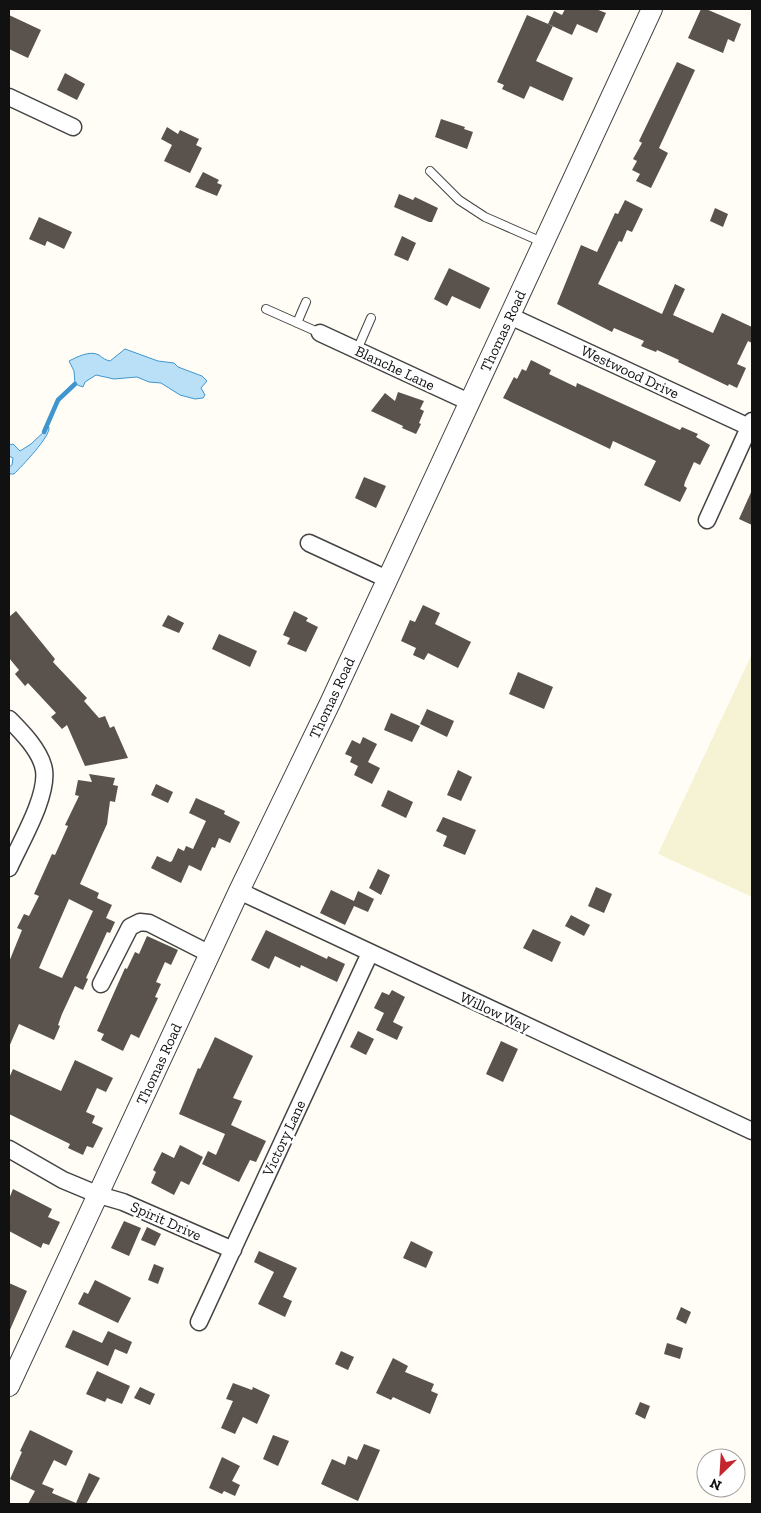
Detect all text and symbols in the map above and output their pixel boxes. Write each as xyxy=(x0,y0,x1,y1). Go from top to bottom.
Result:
street label: Thomas Road xyxy=(476,287,530,375)
street label: Westwood Drive xyxy=(578,341,682,403)
street label: Blanche Lane xyxy=(352,342,438,394)
street label: Thomas Road xyxy=(305,654,359,742)
street label: Willow Way xyxy=(457,988,533,1036)
street label: Thomas Road xyxy=(132,1020,186,1108)
street label: Victory Lane xyxy=(258,1097,309,1180)
street label: Spirit Drive xyxy=(128,1197,204,1245)
north arrow xyxy=(696,1448,746,1498)
text: N xyxy=(707,1474,724,1494)

